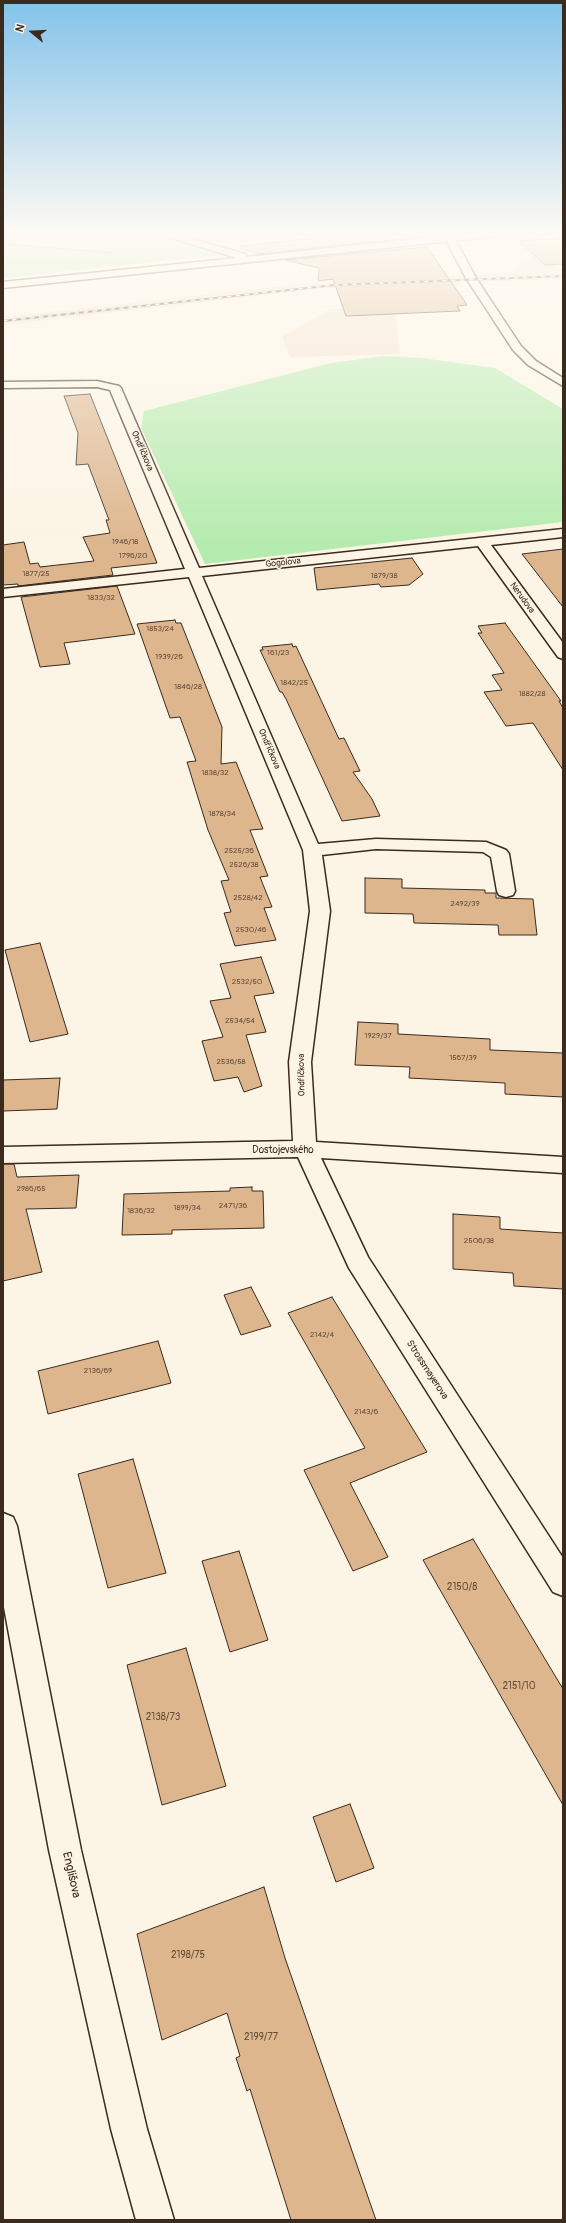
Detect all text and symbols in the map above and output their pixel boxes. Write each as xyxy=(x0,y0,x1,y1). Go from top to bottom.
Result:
north arrow xyxy=(12,12,52,52)
text: N xyxy=(13,23,27,34)
street label: Ondříčkova xyxy=(129,429,155,473)
house number: 1946/18 xyxy=(112,537,138,547)
house number: 1796/20 xyxy=(119,551,147,561)
street label: Gogolova xyxy=(265,556,301,570)
house number: 1877/25 xyxy=(22,569,50,579)
house number: 1879/38 xyxy=(371,571,397,581)
street label: Nerudova xyxy=(507,580,537,616)
house number: 1833/32 xyxy=(87,593,115,603)
house number: 1853/24 xyxy=(146,624,174,634)
house number: 161/23 xyxy=(267,648,289,658)
house number: 1939/26 xyxy=(155,652,183,662)
house number: 1842/25 xyxy=(280,678,308,688)
house number: 1846/28 xyxy=(174,682,202,692)
house number: 1882/28 xyxy=(518,689,546,699)
street label: Ondříčkova xyxy=(256,727,282,771)
house number: 1838/32 xyxy=(201,768,229,778)
house number: 1878/34 xyxy=(208,809,236,819)
house number: 2525/36 xyxy=(224,846,254,856)
house number: 2526/38 xyxy=(229,860,259,870)
house number: 2528/42 xyxy=(233,893,263,903)
house number: 2492/39 xyxy=(450,899,480,909)
house number: 2530/46 xyxy=(236,925,266,935)
house number: 2532/50 xyxy=(232,977,262,987)
house number: 2534/54 xyxy=(225,1016,255,1026)
house number: 1929/37 xyxy=(364,1031,392,1041)
house number: 1567/39 xyxy=(449,1053,477,1063)
street label: Ondříčkova xyxy=(296,1054,308,1096)
house number: 2536/58 xyxy=(216,1057,246,1067)
street label: Dostojevského xyxy=(252,1144,314,1156)
house number: 2986/65 xyxy=(16,1184,46,1194)
house number: 2471/36 xyxy=(219,1201,247,1211)
house number: 1899/34 xyxy=(173,1203,201,1213)
house number: 1836/32 xyxy=(127,1206,155,1216)
house number: 2506/38 xyxy=(464,1236,494,1246)
house number: 2142/4 xyxy=(310,1330,334,1340)
street label: Strossmayerova xyxy=(403,1338,451,1402)
house number: 2136/69 xyxy=(84,1366,112,1376)
house number: 2143/6 xyxy=(354,1407,378,1417)
house number: 2150/8 xyxy=(447,1581,477,1593)
house number: 2151/10 xyxy=(502,1680,536,1692)
house number: 2138/73 xyxy=(146,1711,180,1723)
street label: Englišova xyxy=(59,1851,83,1899)
house number: 2198/75 xyxy=(171,1949,205,1961)
house number: 2199/77 xyxy=(244,2031,278,2043)

